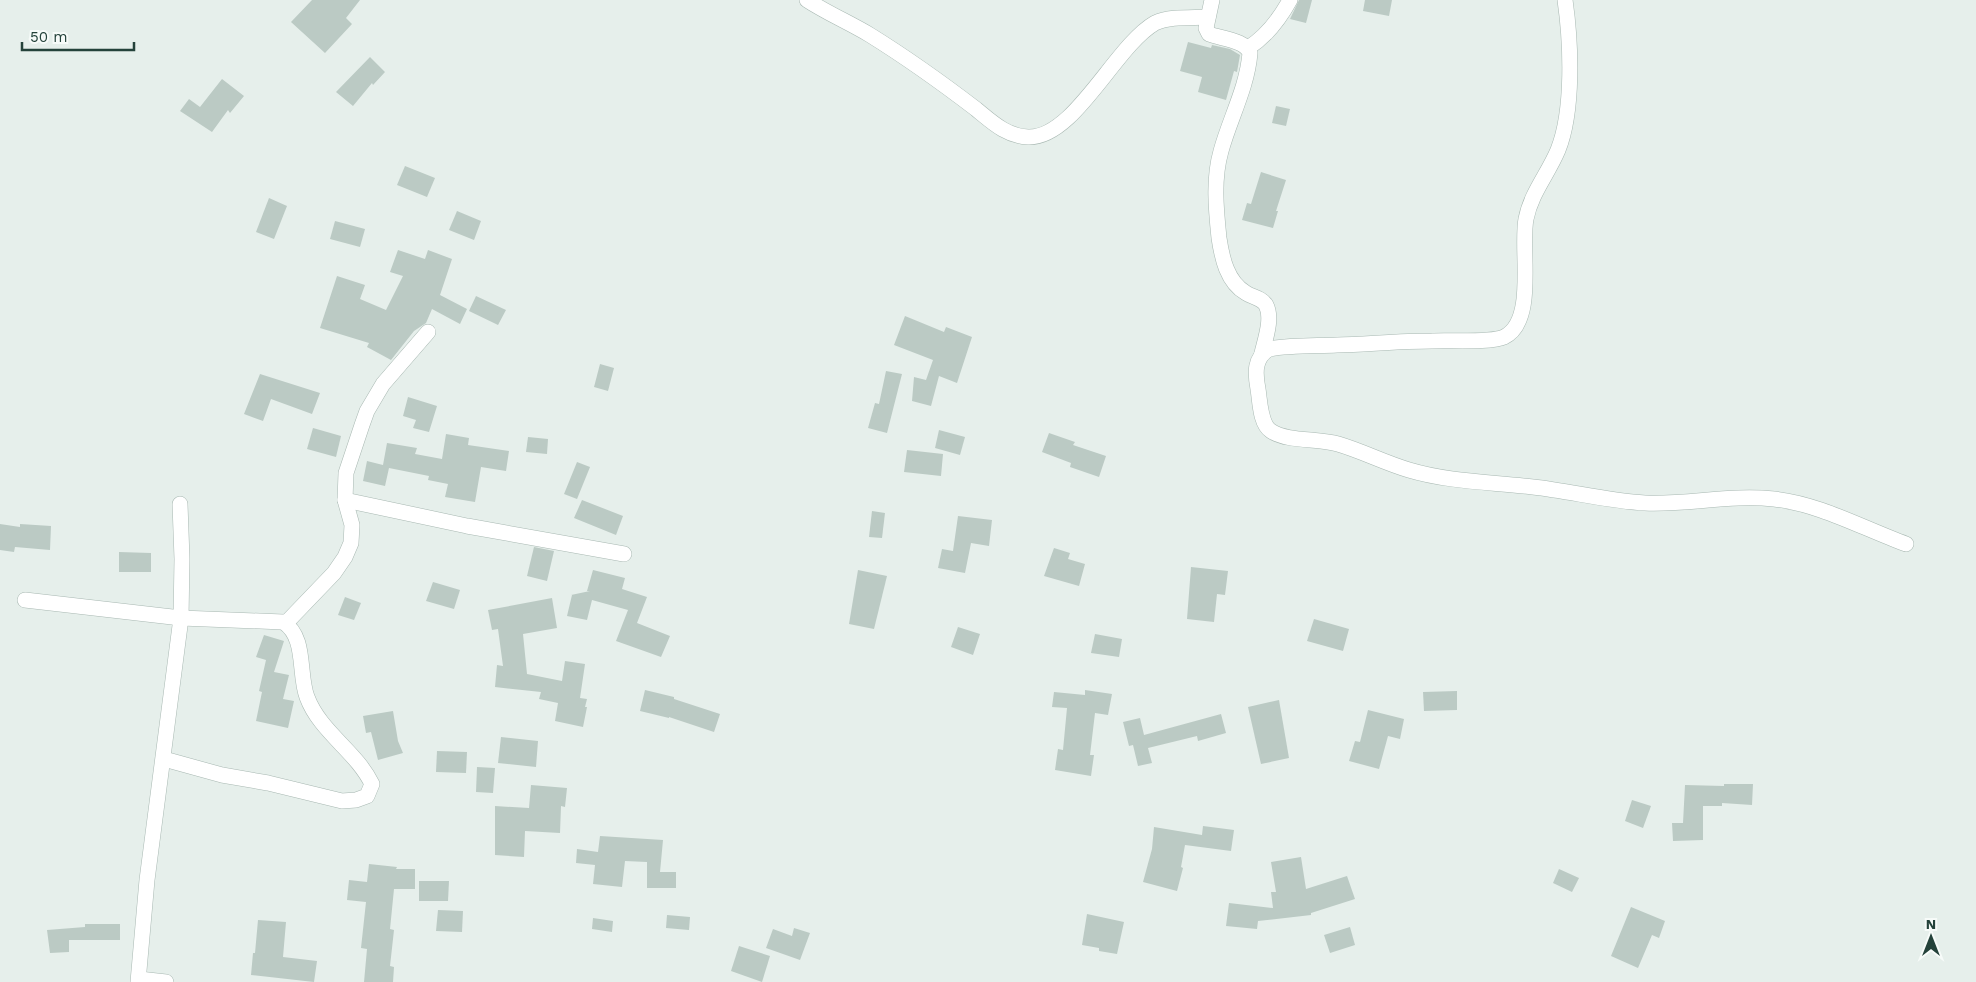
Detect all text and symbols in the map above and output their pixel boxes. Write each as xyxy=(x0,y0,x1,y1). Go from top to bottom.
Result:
scale bar xyxy=(22,20,135,52)
text: 50 m xyxy=(30,28,67,46)
north arrow xyxy=(1906,912,1956,962)
text: N xyxy=(1926,916,1936,932)

